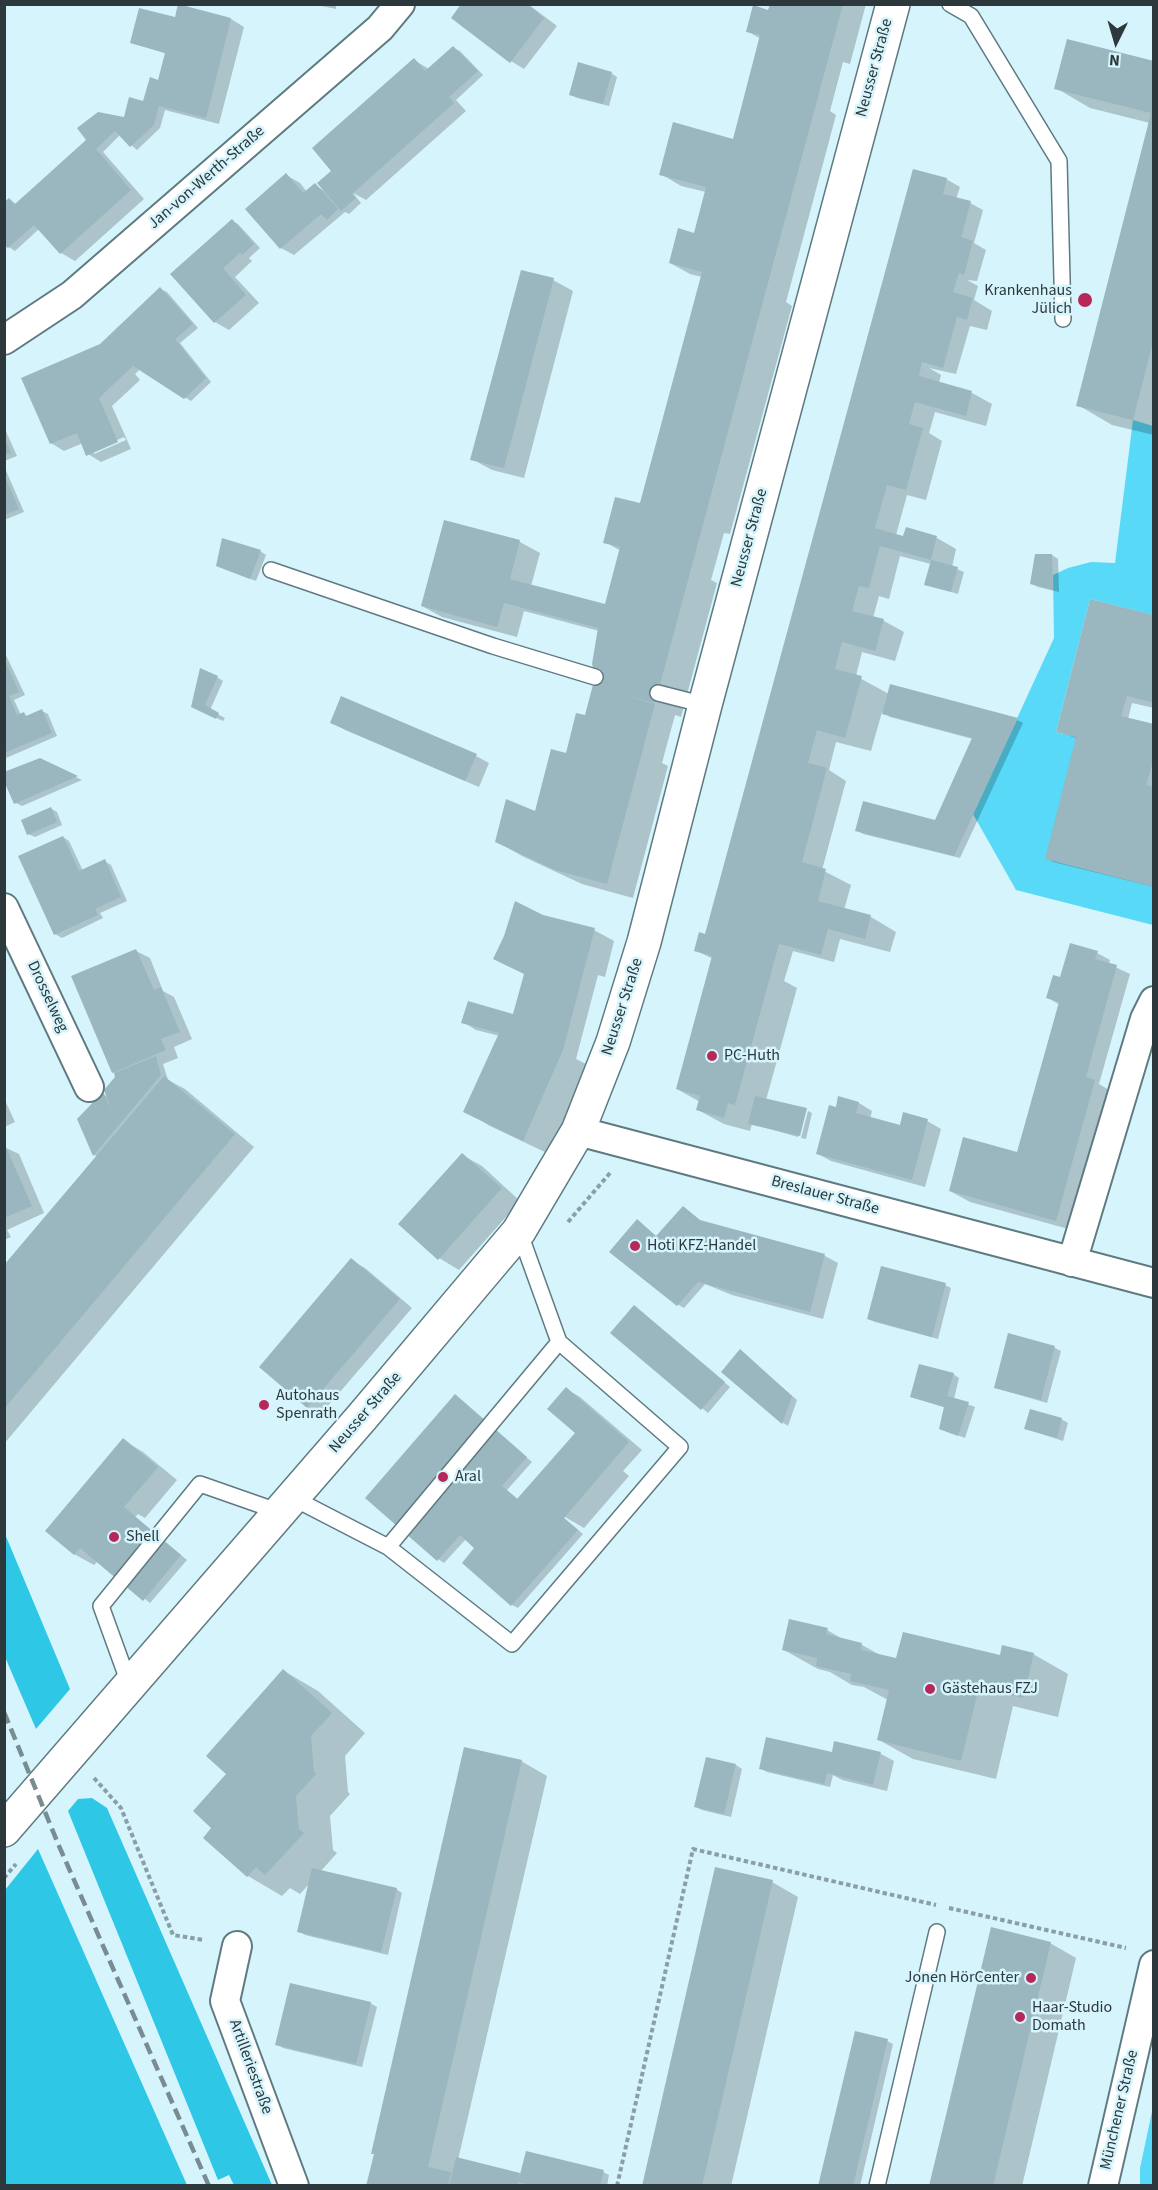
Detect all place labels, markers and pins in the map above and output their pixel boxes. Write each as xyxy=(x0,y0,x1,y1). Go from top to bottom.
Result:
place label: Krankenhaus Jülich xyxy=(984,281,1072,319)
marker: Krankenhaus Jülich xyxy=(1076,291,1094,309)
place label: PC-Huth xyxy=(724,1046,780,1066)
marker: PC-Huth xyxy=(705,1049,719,1063)
place label: Hoti KFZ-Handel xyxy=(647,1236,756,1256)
marker: Hoti KFZ-Handel xyxy=(628,1239,642,1253)
place label: Autohaus Spenrath xyxy=(276,1386,339,1424)
marker: Autohaus Spenrath xyxy=(257,1398,271,1412)
place label: Aral xyxy=(455,1467,481,1487)
marker: Aral xyxy=(436,1470,450,1484)
place label: Shell xyxy=(126,1527,159,1547)
marker: Shell xyxy=(107,1530,121,1544)
place label: Gästehaus FZJ xyxy=(942,1679,1038,1699)
marker: Gästehaus FZJ xyxy=(923,1682,937,1696)
place label: Jonen HörCenter xyxy=(905,1968,1019,1988)
marker: Jonen HörCenter xyxy=(1024,1971,1038,1985)
place label: Haar-Studio Domath xyxy=(1032,1998,1112,2036)
marker: Haar-Studio Domath xyxy=(1013,2010,1027,2024)

